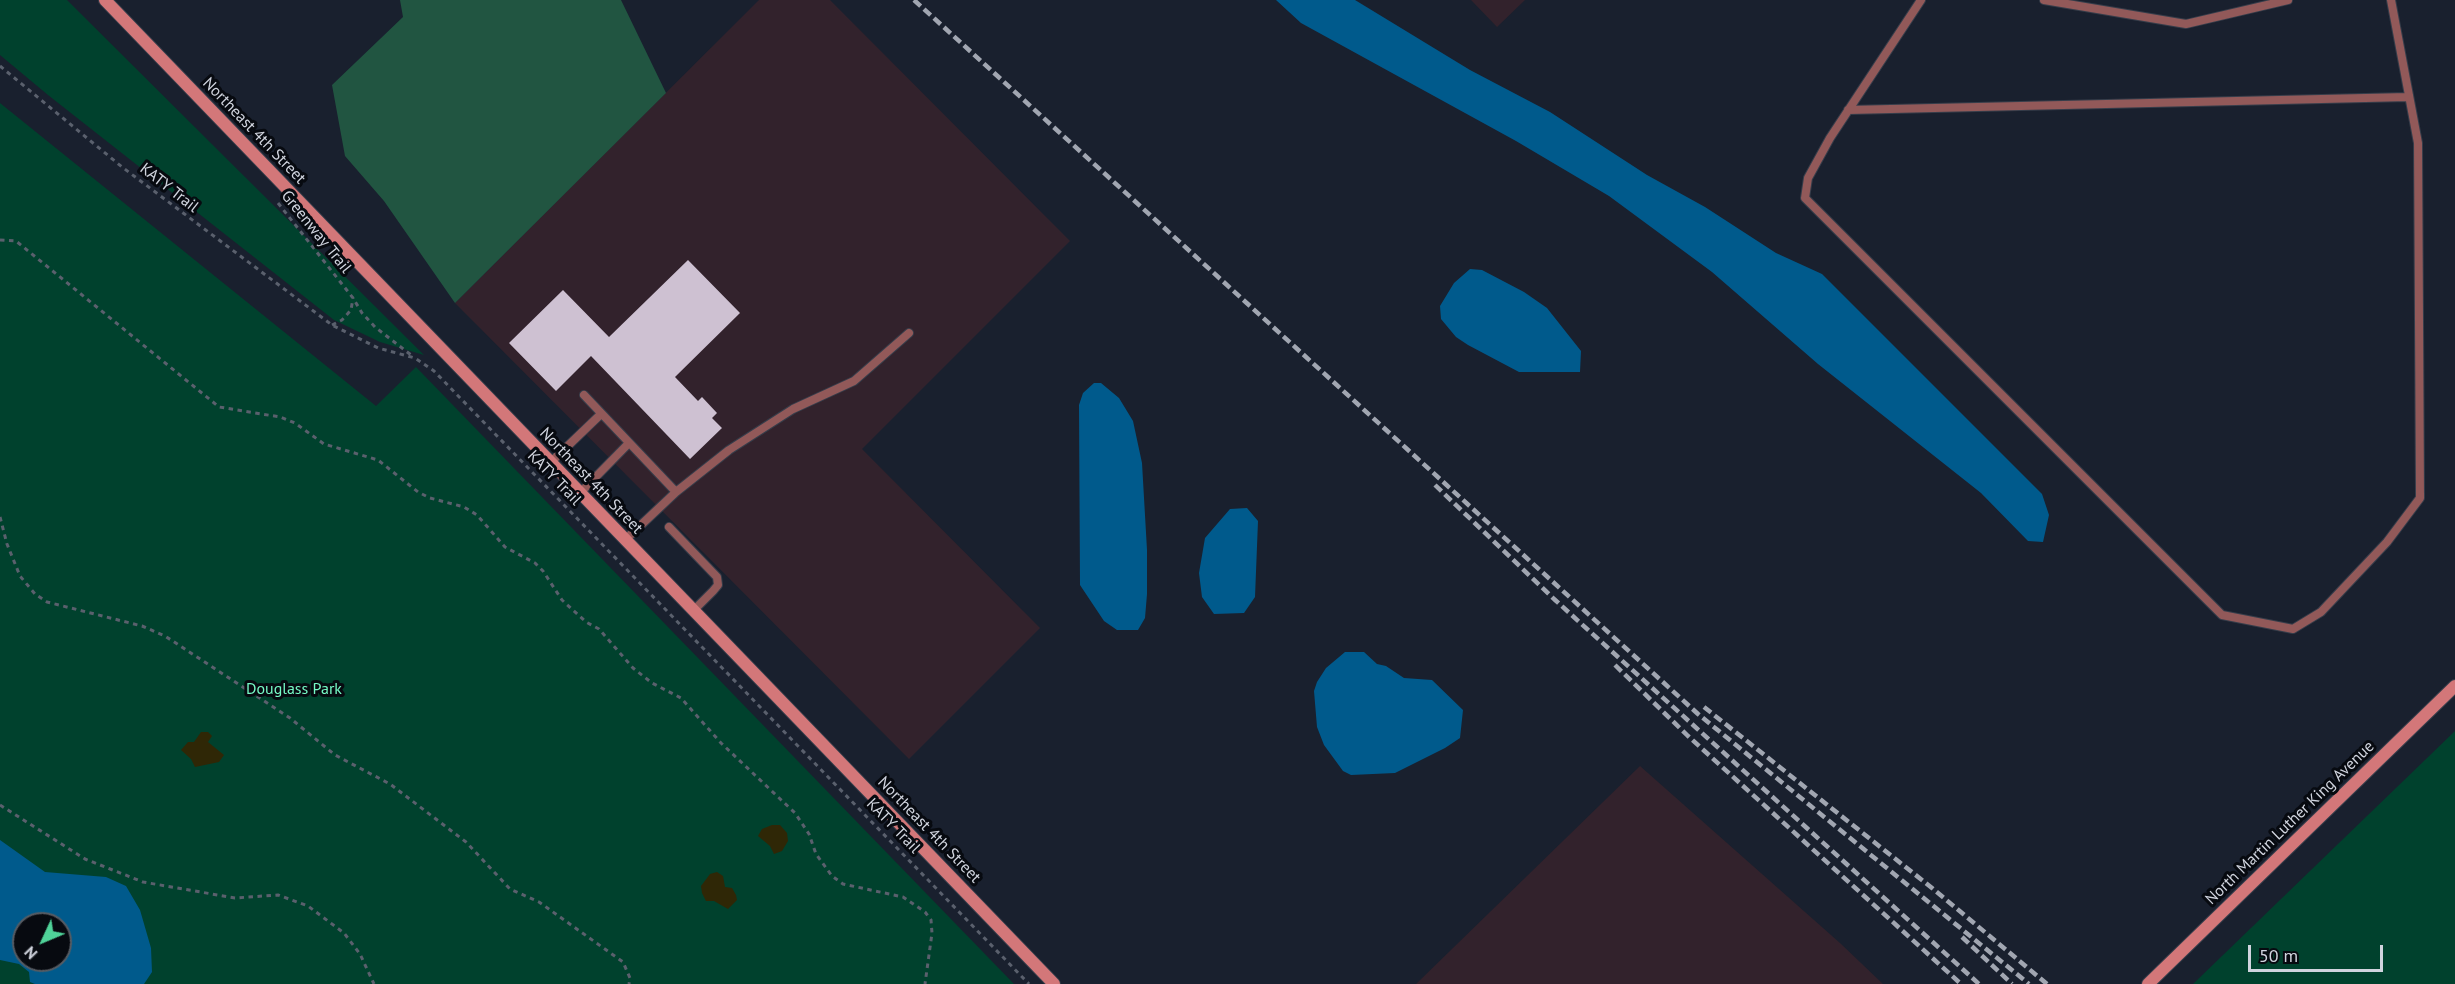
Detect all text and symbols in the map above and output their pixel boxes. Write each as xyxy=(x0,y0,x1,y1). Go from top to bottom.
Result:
street label: Northeast 4th Street xyxy=(198,74,310,188)
street label: KATY Trail xyxy=(136,159,202,217)
street label: Greenway Trail xyxy=(277,187,355,277)
street label: Northeast 4th Street xyxy=(535,424,647,538)
street label: KATY Trail xyxy=(523,447,585,509)
park label: Douglass Park xyxy=(246,679,342,699)
street label: North Martin Luther King Avenue xyxy=(2202,737,2378,909)
street label: Northeast 4th Street xyxy=(873,773,985,887)
street label: KATY Trail xyxy=(862,795,924,857)
north arrow xyxy=(12,912,72,972)
scale bar xyxy=(2251,933,2386,971)
text: N xyxy=(20,942,41,964)
text: 50 m xyxy=(2259,944,2298,967)

